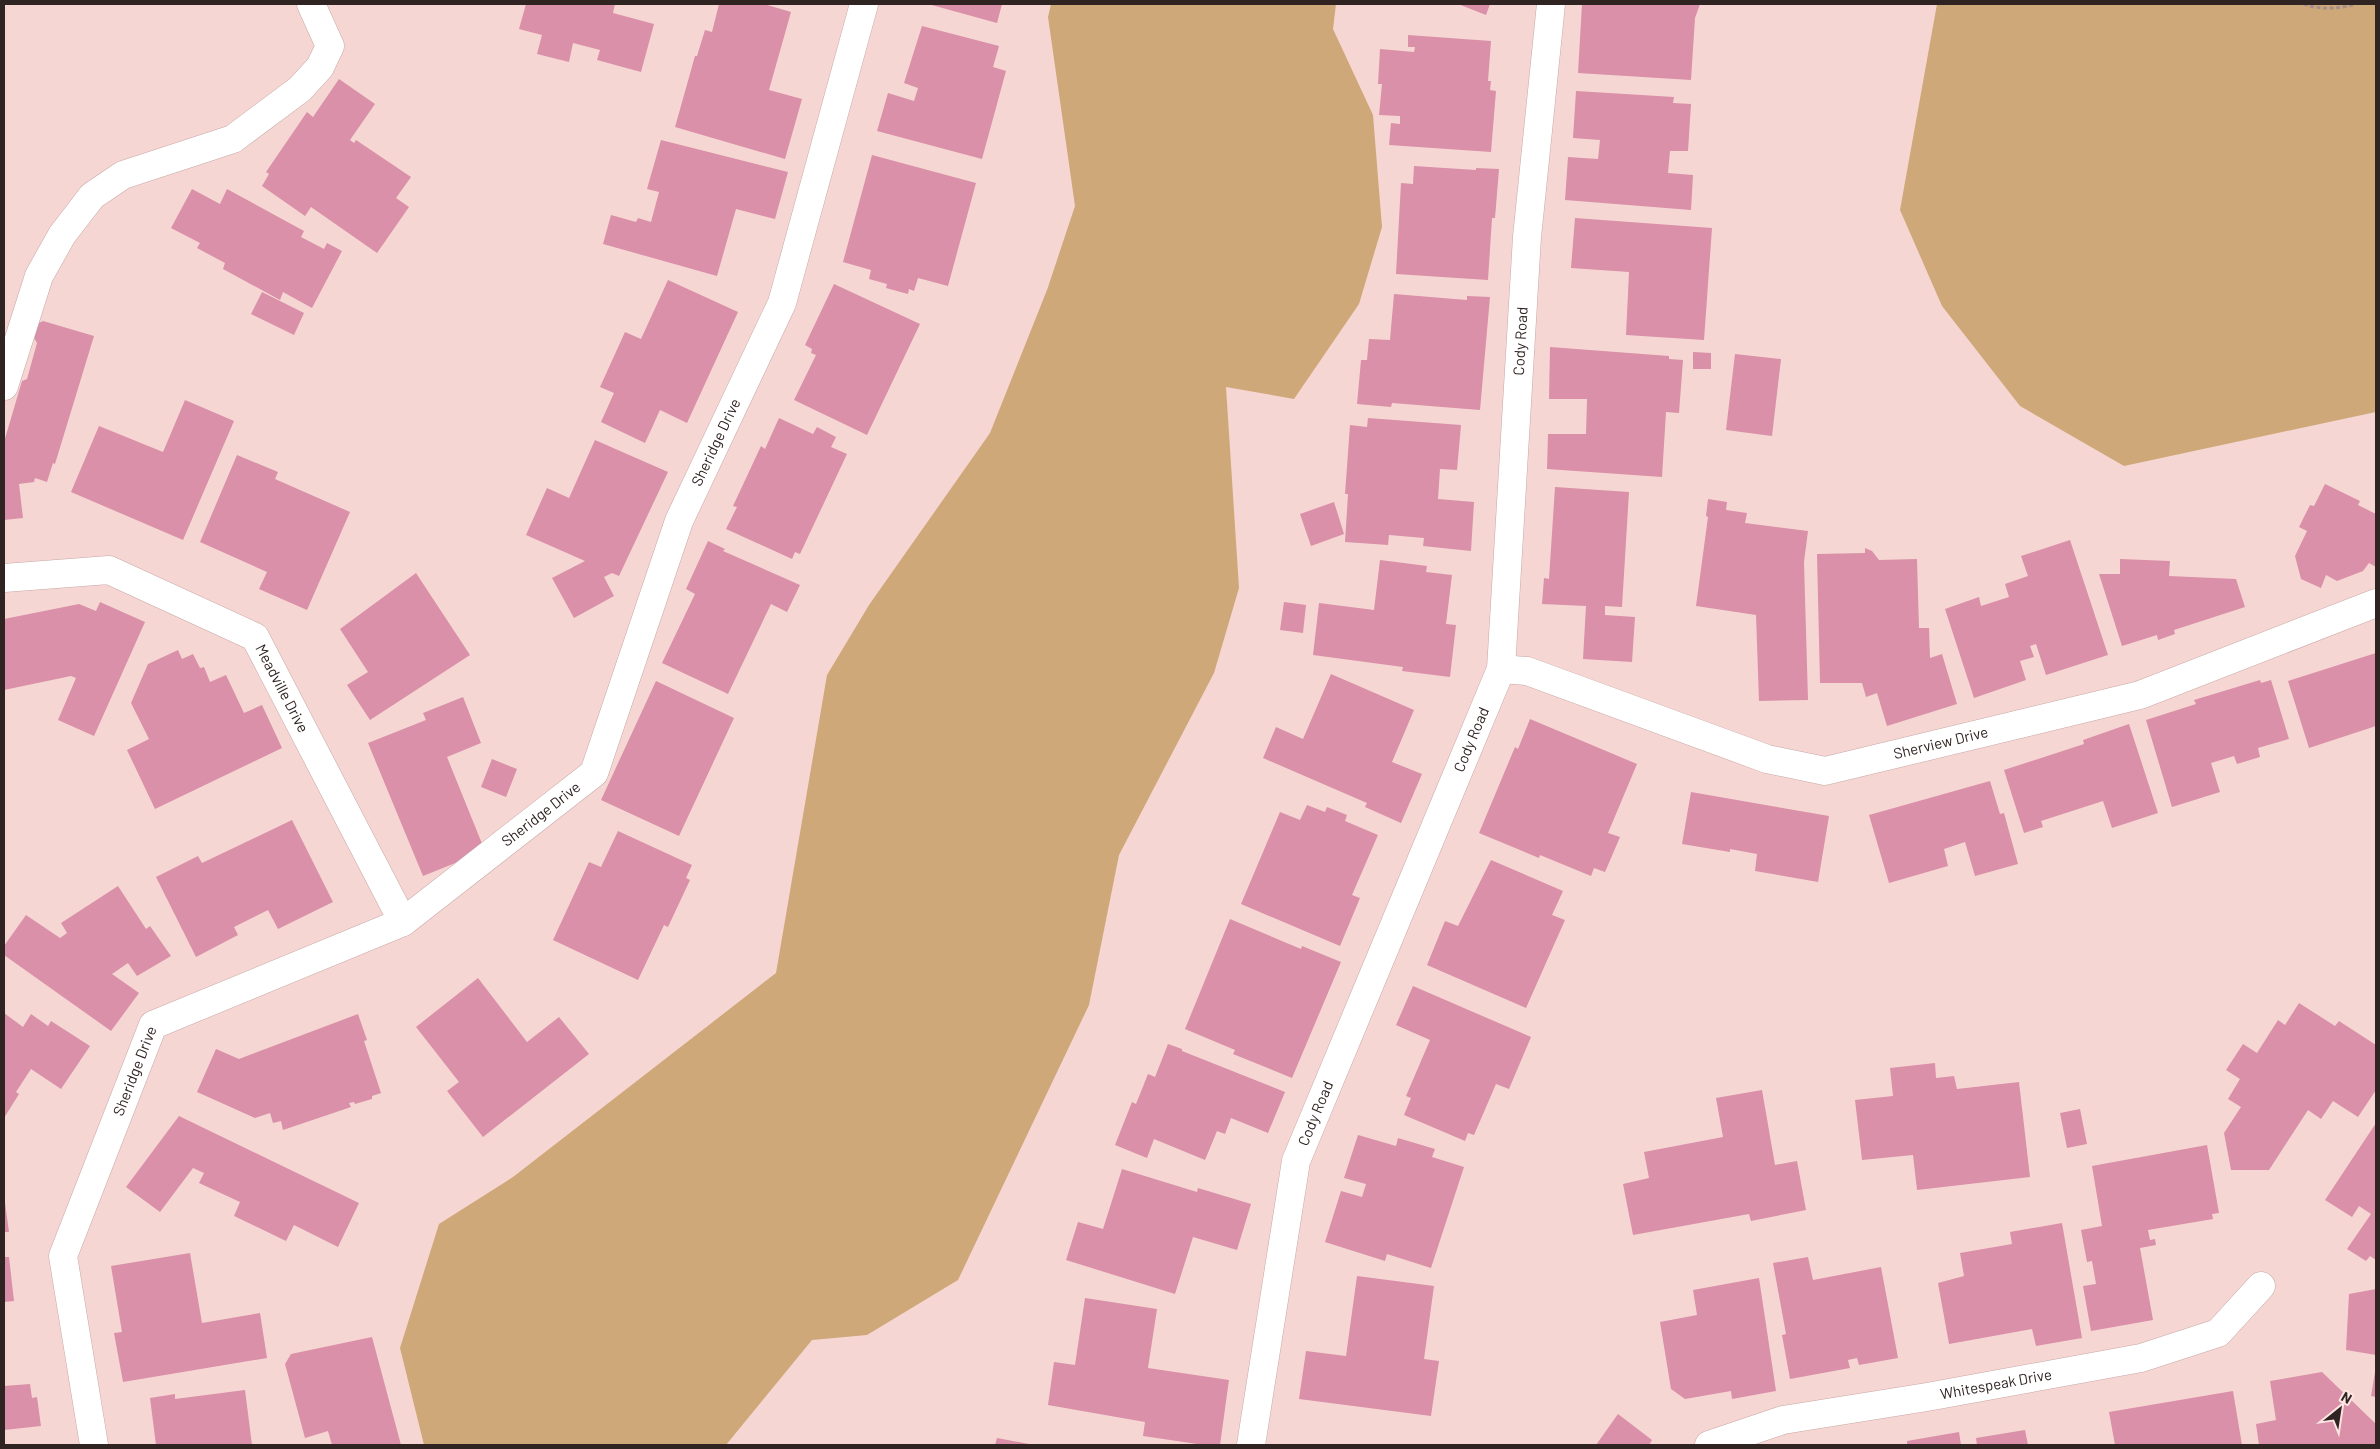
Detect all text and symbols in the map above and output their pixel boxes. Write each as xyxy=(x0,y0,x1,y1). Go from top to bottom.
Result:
street label: Cody Road xyxy=(1509,306,1531,376)
street label: Sheridge Drive xyxy=(687,395,744,489)
street label: Meadville Drive xyxy=(252,641,313,735)
street label: Cody Road xyxy=(1449,704,1492,774)
street label: Sherview Drive xyxy=(1891,722,1990,762)
street label: Sheridge Drive xyxy=(498,777,583,850)
street label: Sheridge Drive xyxy=(109,1023,160,1118)
street label: Cody Road xyxy=(1293,1078,1336,1148)
street label: Whitespeak Drive xyxy=(1938,1364,2053,1402)
north arrow xyxy=(2315,1384,2365,1434)
text: N xyxy=(2338,1388,2355,1407)

